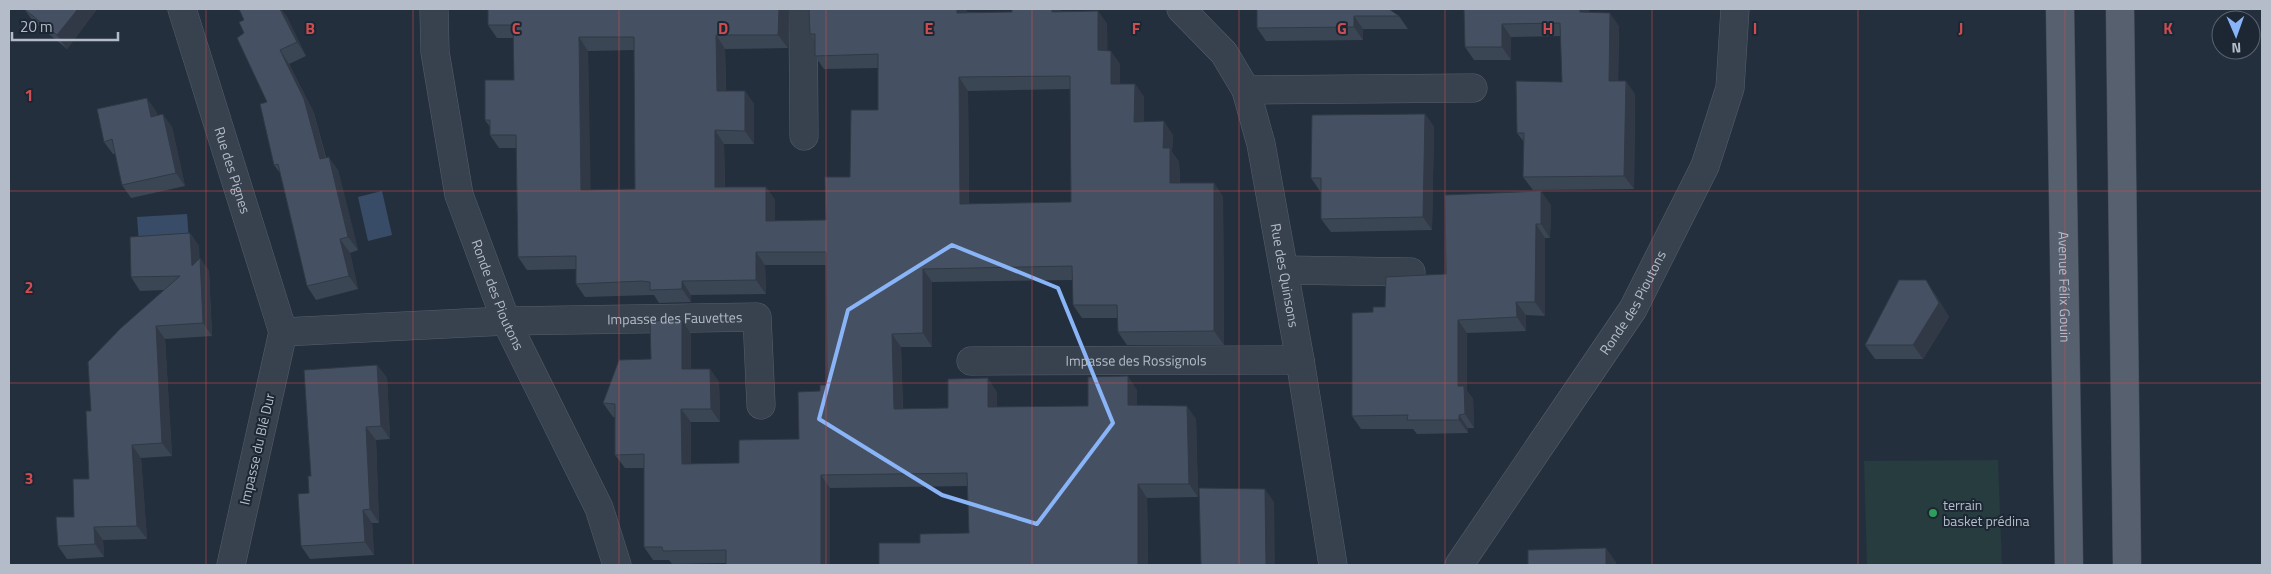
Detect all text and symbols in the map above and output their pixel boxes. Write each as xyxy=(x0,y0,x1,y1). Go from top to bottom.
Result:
scale bar xyxy=(12,10,119,42)
north arrow xyxy=(2211,10,2261,60)
text: 20 m xyxy=(20,15,53,38)
text: B xyxy=(305,16,315,40)
text: C xyxy=(512,16,521,40)
text: D xyxy=(718,16,728,40)
text: E xyxy=(925,16,934,40)
text: F xyxy=(1132,16,1141,40)
text: G xyxy=(1337,16,1347,40)
text: H xyxy=(1543,16,1553,40)
text: I xyxy=(1753,16,1757,40)
text: J xyxy=(1959,16,1963,40)
text: K xyxy=(2163,16,2173,40)
text: N xyxy=(2231,38,2242,59)
text: 1 xyxy=(25,83,33,107)
street label: Rue des Pignes xyxy=(209,124,256,216)
street label: Rue des Quinsons xyxy=(1265,221,1305,329)
street label: Avenue Félix Gouin xyxy=(2054,231,2076,343)
street label: Ronde des Pioutons xyxy=(466,236,530,354)
street label: Ronde des Pioutons xyxy=(1594,247,1671,359)
text: 2 xyxy=(25,275,33,299)
street label: Impasse des Fauvettes xyxy=(607,306,743,329)
street label: Impasse des Rossignols xyxy=(1066,349,1206,371)
street label: Impasse du Blé Dur xyxy=(233,391,280,507)
text: 3 xyxy=(25,466,33,490)
place label: terrain basket prédina xyxy=(1943,494,2030,531)
marker: terrain basket prédina xyxy=(1927,507,1939,519)

